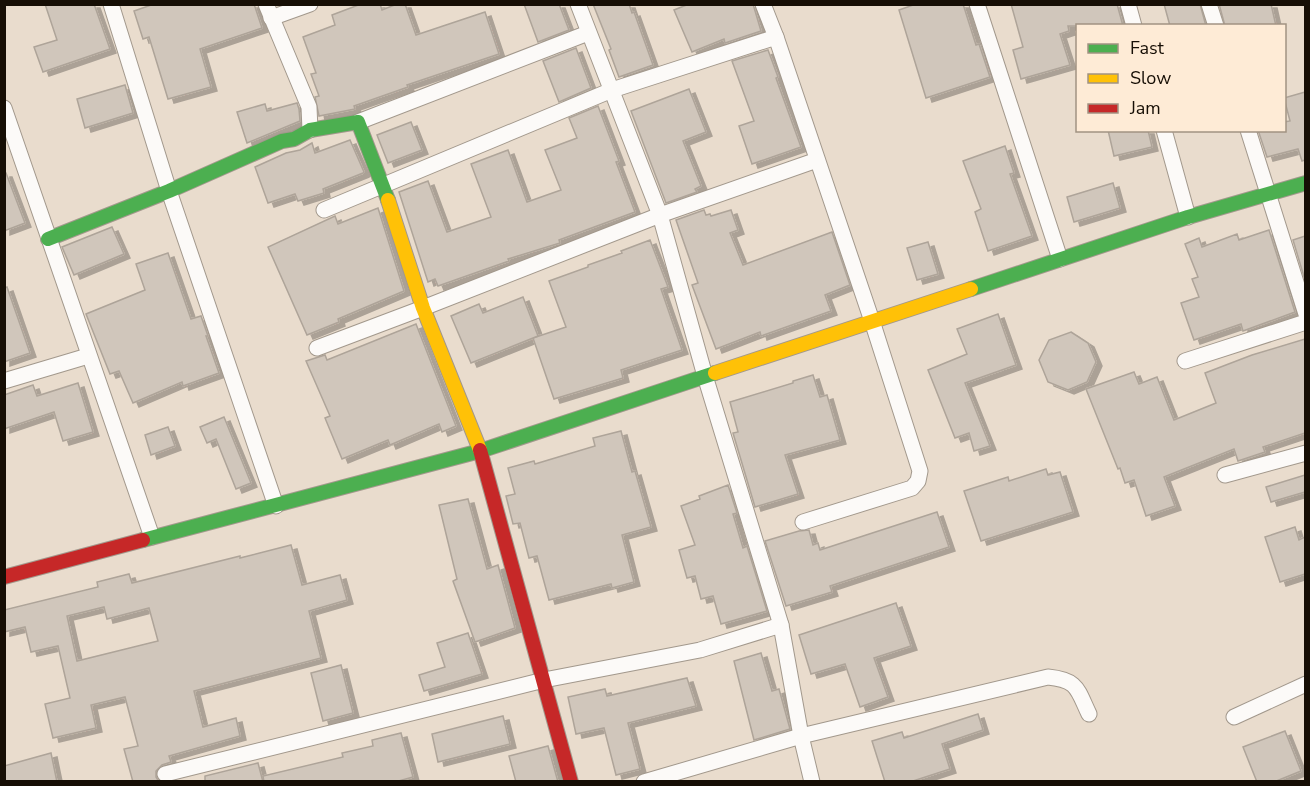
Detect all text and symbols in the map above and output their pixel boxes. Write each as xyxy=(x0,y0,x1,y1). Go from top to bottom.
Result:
legend xyxy=(1076,24,1286,132)
text: Fast xyxy=(1130,36,1165,60)
text: Slow xyxy=(1130,66,1171,90)
text: Jam xyxy=(1129,96,1161,120)

